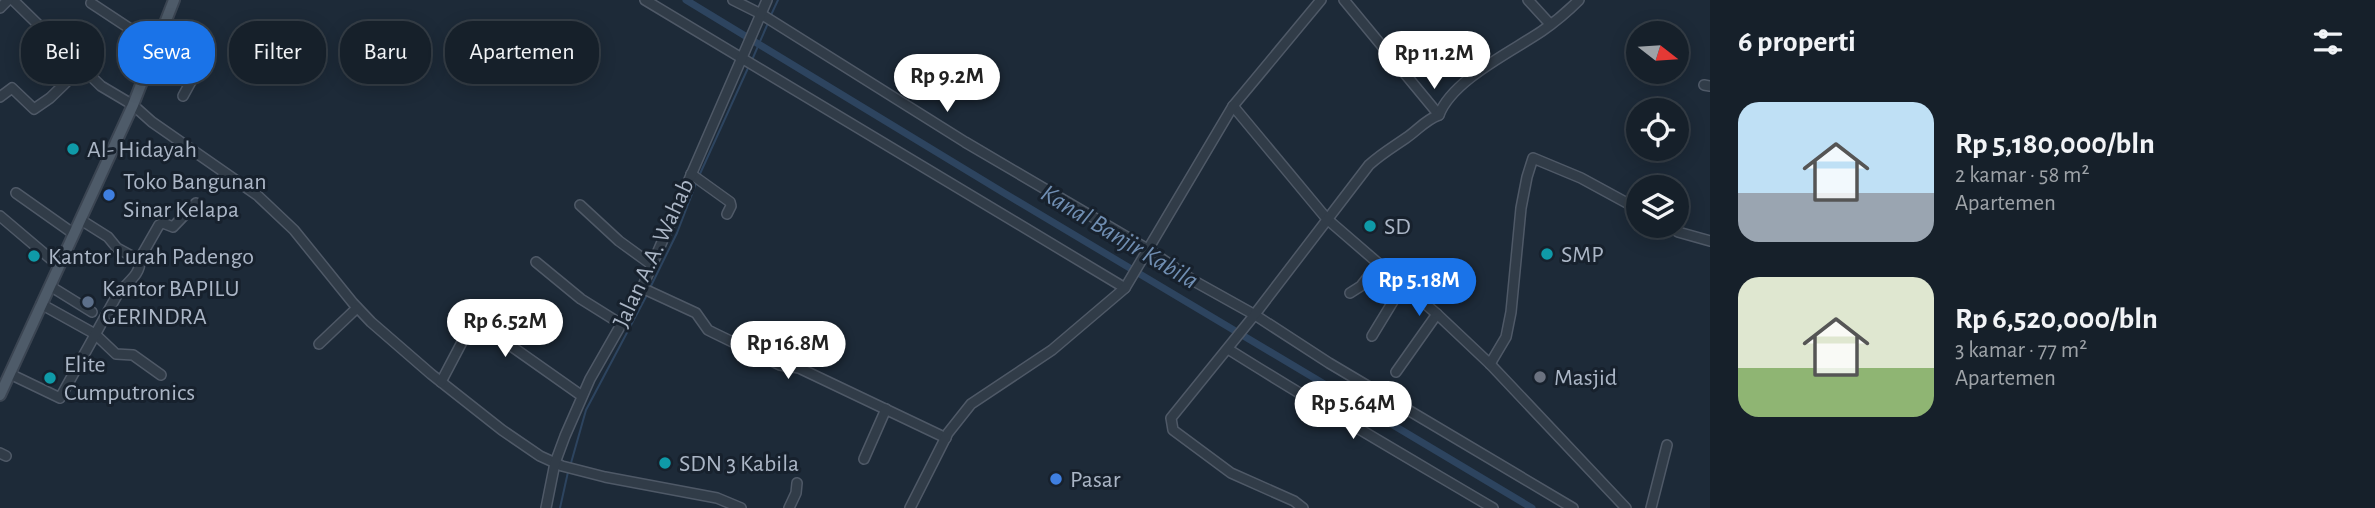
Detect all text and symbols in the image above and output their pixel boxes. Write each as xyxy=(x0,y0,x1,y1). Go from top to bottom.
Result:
chip: Beli xyxy=(21,21,104,84)
chip: Sewa xyxy=(118,21,215,84)
chip: Filter xyxy=(229,21,326,84)
chip: Baru xyxy=(340,21,431,84)
chip: Apartemen xyxy=(445,21,599,84)
north arrow xyxy=(1626,21,1689,84)
map controls xyxy=(1626,21,1689,238)
icon: filters xyxy=(2309,23,2347,61)
text: 6 properti xyxy=(1738,27,1856,57)
pin: Rp 11.2M xyxy=(1362,32,1506,91)
text: Rp 11.2M xyxy=(1394,42,1474,65)
pin: Rp 9.2M xyxy=(882,54,1012,114)
text: Rp 9.2M xyxy=(910,65,984,88)
button: locate xyxy=(1626,98,1689,161)
text: Rp 5,180,000/bln xyxy=(1955,129,2155,159)
icon: home xyxy=(1794,130,1878,214)
place label: Al- Hidayah xyxy=(87,138,197,162)
marker: Al- Hidayah xyxy=(65,141,81,157)
text: 2 kamar · 58 m² xyxy=(1955,164,2090,187)
place label: Toko Bangunan Sinar Kelapa xyxy=(123,170,267,222)
street label: Jalan A.A. Wahab xyxy=(609,175,699,331)
button: layers xyxy=(1626,175,1689,238)
water label: Kanal Banjir Kabila xyxy=(1036,180,1203,294)
marker: Toko Bangunan Sinar Kelapa xyxy=(101,187,117,203)
text: Apartemen xyxy=(1955,192,2056,215)
place label: SD xyxy=(1384,215,1411,239)
marker: SD xyxy=(1362,218,1378,234)
place label: SMP xyxy=(1561,243,1604,267)
place label: Kantor Lurah Padengo xyxy=(48,245,254,269)
marker: SMP xyxy=(1539,246,1555,262)
marker: Kantor Lurah Padengo xyxy=(26,248,42,264)
pin: Rp 5.18M xyxy=(1347,258,1491,318)
text: Rp 5.18M xyxy=(1378,269,1460,292)
place label: Kantor BAPILU GERINDRA xyxy=(102,277,239,329)
marker: Kantor BAPILU GERINDRA xyxy=(80,294,96,310)
pin: Rp 6.52M xyxy=(433,300,577,359)
text: Rp 6,520,000/bln xyxy=(1955,304,2158,334)
icon: home xyxy=(1794,305,1878,389)
text: Rp 6.52M xyxy=(463,310,547,333)
pin: Rp 16.8M xyxy=(716,322,860,381)
text: Rp 16.8M xyxy=(747,332,829,355)
text: 3 kamar · 77 m² xyxy=(1955,339,2087,362)
place label: Elite Cumputronics xyxy=(64,353,195,405)
place label: Masjid xyxy=(1554,366,1617,390)
text: Apartemen xyxy=(1955,367,2056,390)
marker: Masjid xyxy=(1532,369,1548,385)
marker: Elite Cumputronics xyxy=(42,370,58,386)
pin: Rp 5.64M xyxy=(1281,382,1425,441)
text: Rp 5.64M xyxy=(1311,392,1395,415)
place label: SDN 3 Kabila xyxy=(679,452,799,476)
marker: SDN 3 Kabila xyxy=(657,455,673,471)
place label: Pasar xyxy=(1070,468,1121,492)
marker: Pasar xyxy=(1048,471,1064,487)

